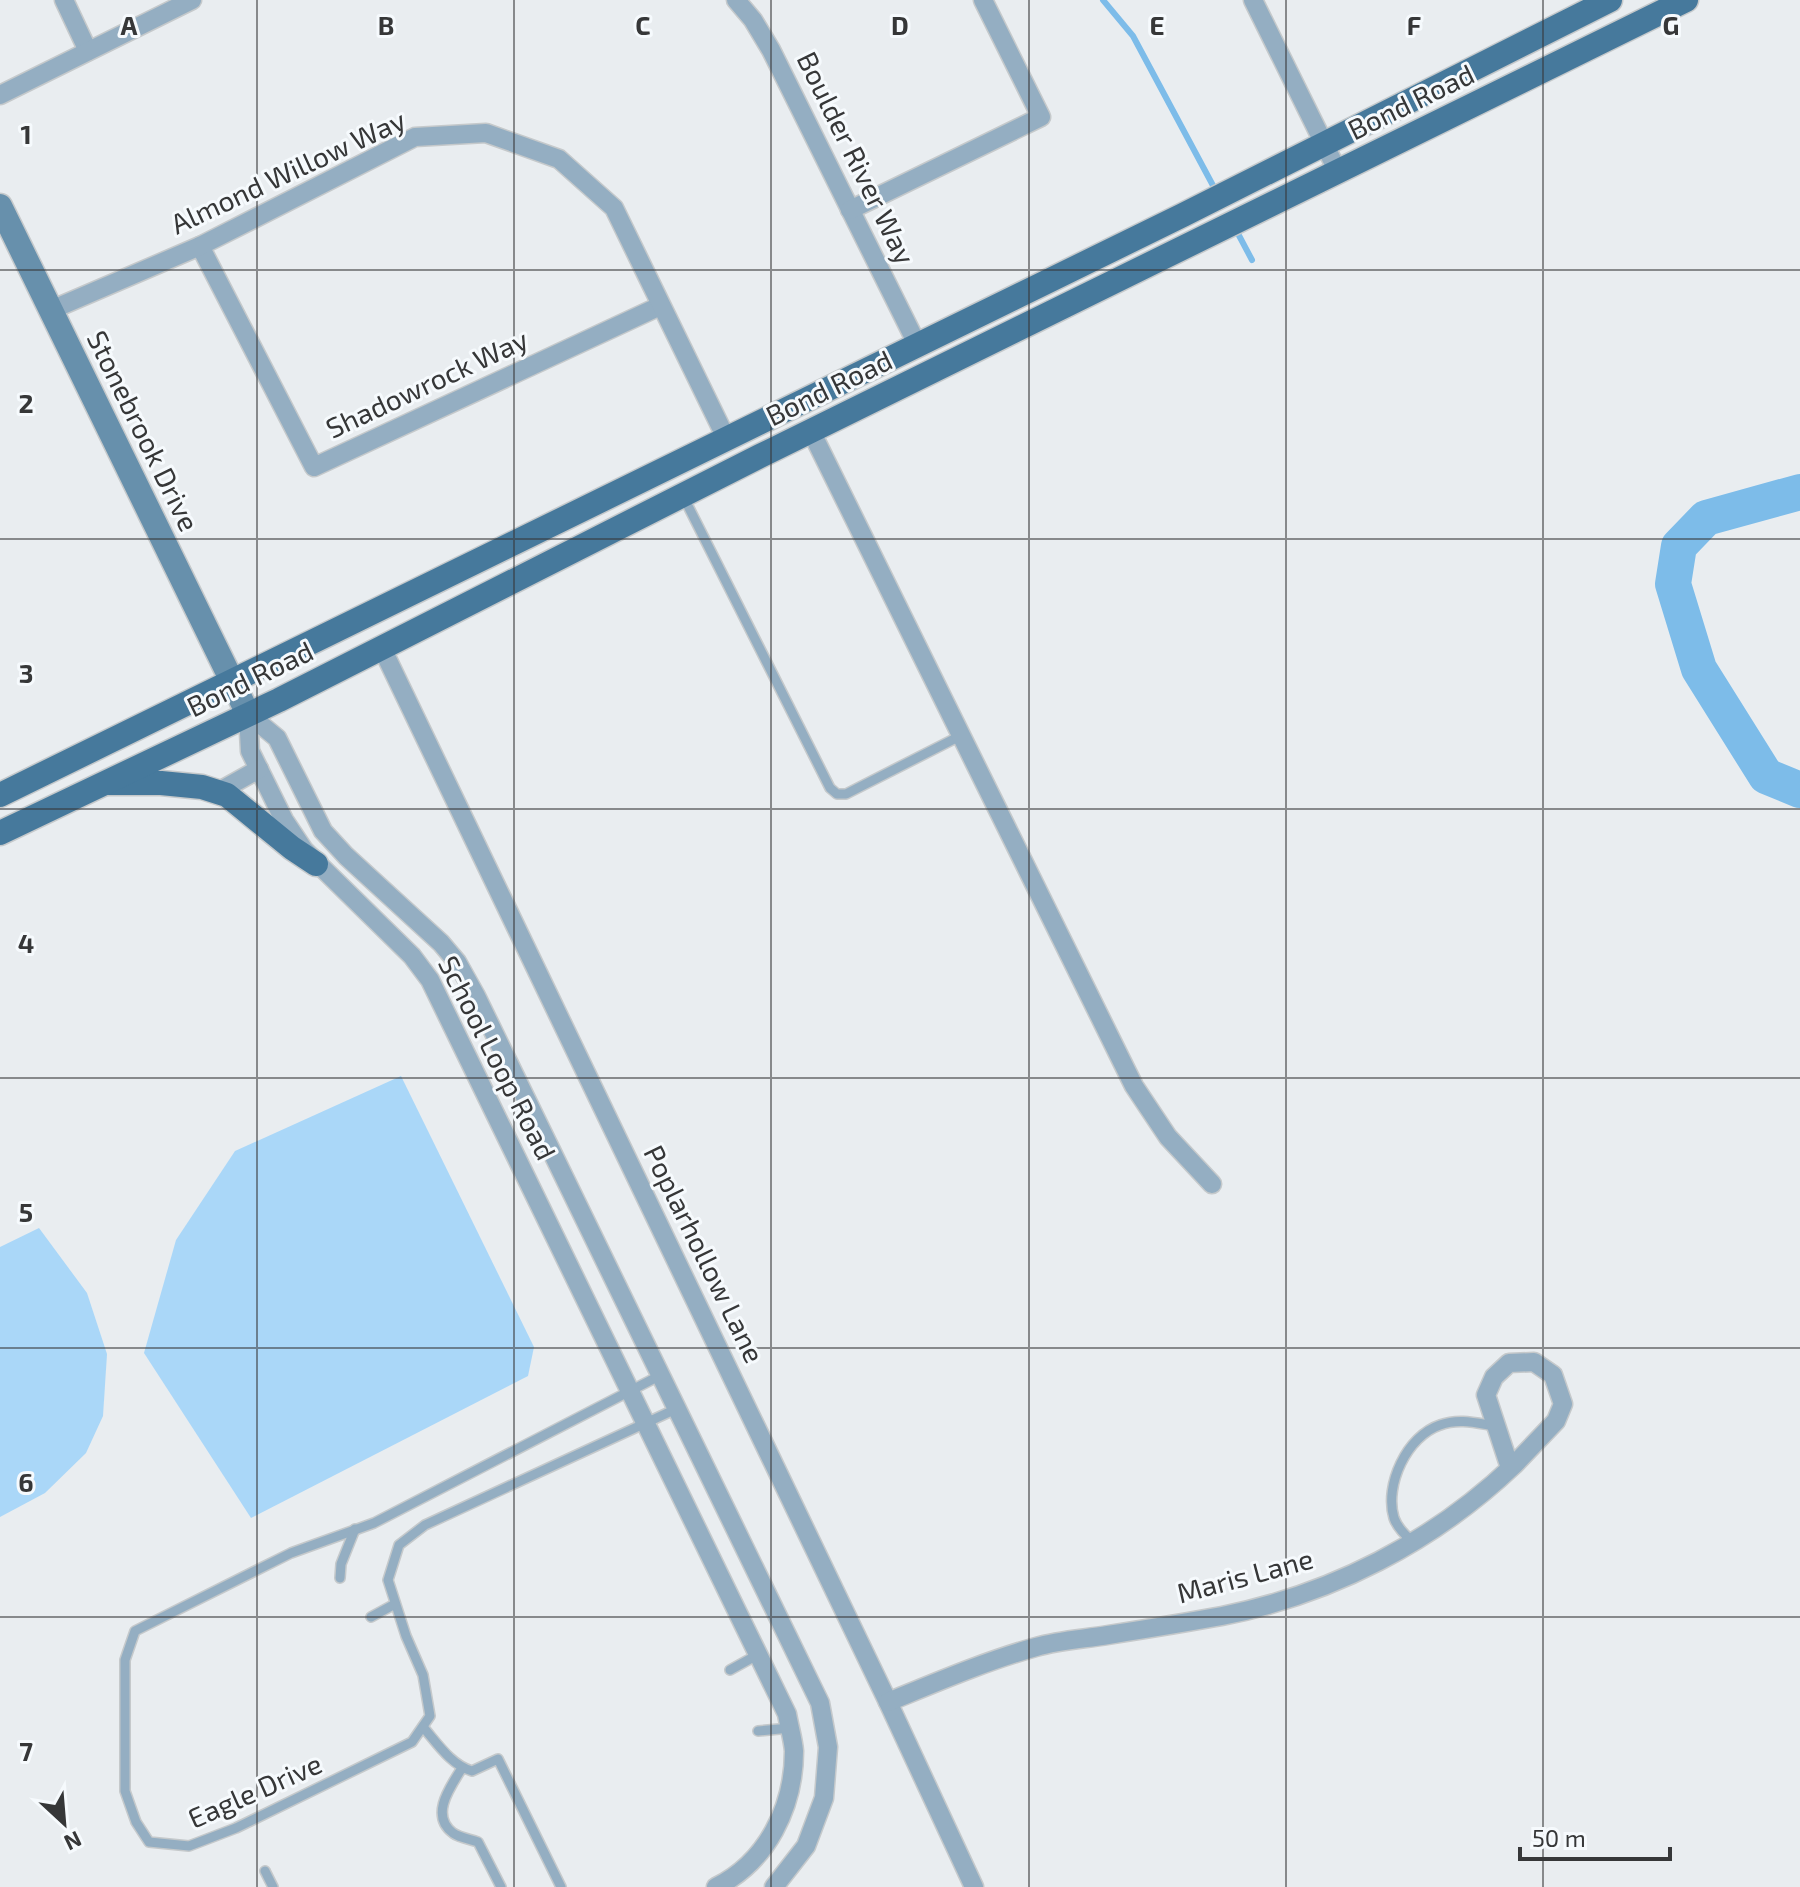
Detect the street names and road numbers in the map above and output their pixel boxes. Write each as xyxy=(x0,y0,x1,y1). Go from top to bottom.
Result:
street label: Boulder River Way xyxy=(791,46,923,270)
street label: Bond Road xyxy=(1342,56,1479,146)
street label: Almond Willow Way xyxy=(165,102,411,240)
street label: Shadowrock Way xyxy=(320,321,533,445)
street label: Stonebrook Drive xyxy=(81,325,207,536)
street label: Bond Road xyxy=(760,342,897,432)
street label: Bond Road xyxy=(181,633,318,723)
street label: School Loop Road xyxy=(432,950,564,1165)
street label: Poplarhollow Lane xyxy=(637,1139,772,1368)
street label: Maris Lane xyxy=(1173,1541,1317,1610)
street label: Eagle Drive xyxy=(182,1746,327,1835)

